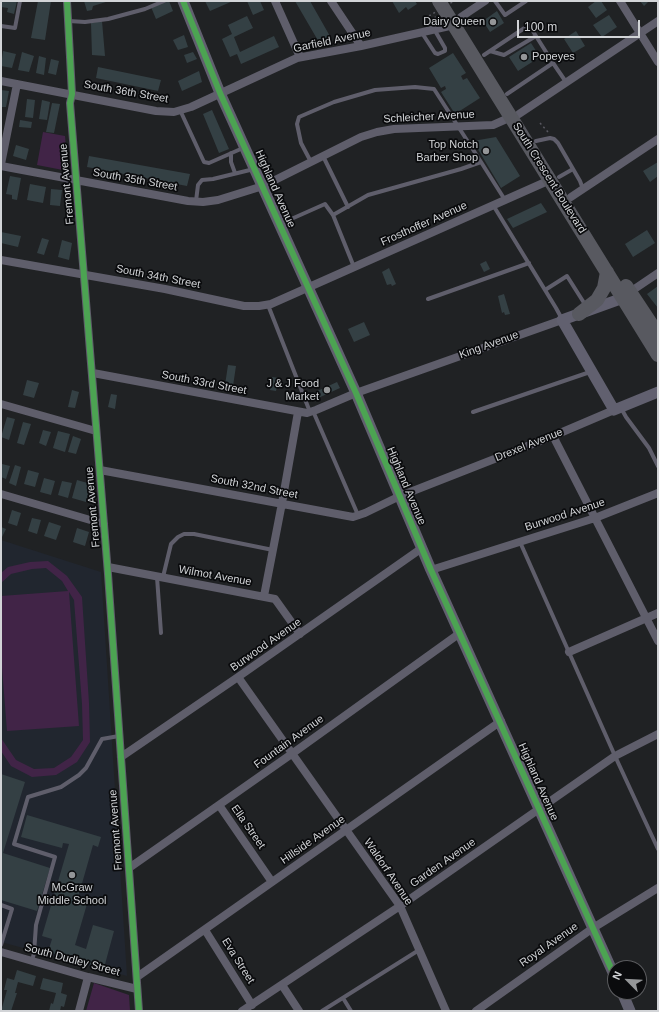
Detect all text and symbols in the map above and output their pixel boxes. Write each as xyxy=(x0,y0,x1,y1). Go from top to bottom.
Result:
scale bar xyxy=(519,12,642,38)
place label: Dairy Queen xyxy=(423,15,485,29)
marker: Dairy Queen xyxy=(488,17,498,27)
text: 100 m xyxy=(524,20,557,34)
street label: Garfield Avenue xyxy=(292,26,372,56)
place label: Popeyes xyxy=(532,50,575,64)
marker: Popeyes xyxy=(519,52,529,62)
street label: South 36th Street xyxy=(83,78,169,106)
street label: Schleicher Avenue xyxy=(383,108,475,126)
street label: South Crescent Boulevard xyxy=(509,120,589,236)
place label: Top Notch Barber Shop xyxy=(416,138,478,164)
street label: Fremont Avenue xyxy=(57,143,77,225)
marker: Top Notch Barber Shop xyxy=(481,146,491,156)
street label: Highland Avenue xyxy=(252,148,298,230)
street label: South 35th Street xyxy=(92,166,178,194)
street label: Frosthoffer Avenue xyxy=(379,199,469,249)
street label: South 34th Street xyxy=(115,262,201,292)
street label: King Avenue xyxy=(458,328,520,362)
street label: South 33rd Street xyxy=(160,368,248,398)
place label: J & J Food Market xyxy=(266,377,319,403)
marker: J & J Food Market xyxy=(322,385,332,395)
street label: Drexel Avenue xyxy=(493,425,565,465)
street label: Highland Avenue xyxy=(384,445,428,527)
street label: Fremont Avenue xyxy=(83,466,103,548)
street label: South 32nd Street xyxy=(209,472,299,502)
street label: Burwood Avenue xyxy=(523,496,607,534)
street label: Wilmot Avenue xyxy=(178,563,252,589)
street label: Burwood Avenue xyxy=(228,616,304,674)
street label: Fountain Avenue xyxy=(252,712,326,772)
street label: Highland Avenue xyxy=(515,741,561,823)
street label: Fremont Avenue xyxy=(107,789,125,871)
street label: Ella Street xyxy=(228,802,268,852)
street label: Hillside Avenue xyxy=(278,813,348,867)
street label: Waldorf Avenue xyxy=(361,836,415,908)
street label: Garden Avenue xyxy=(408,836,478,890)
marker: McGraw Middle School xyxy=(67,870,77,880)
place label: McGraw Middle School xyxy=(37,881,107,907)
street label: Royal Avenue xyxy=(517,920,581,970)
street label: Eva Street xyxy=(219,936,257,986)
street label: South Dudley Street xyxy=(23,941,121,979)
north arrow xyxy=(607,960,647,1000)
text: N xyxy=(610,969,624,982)

